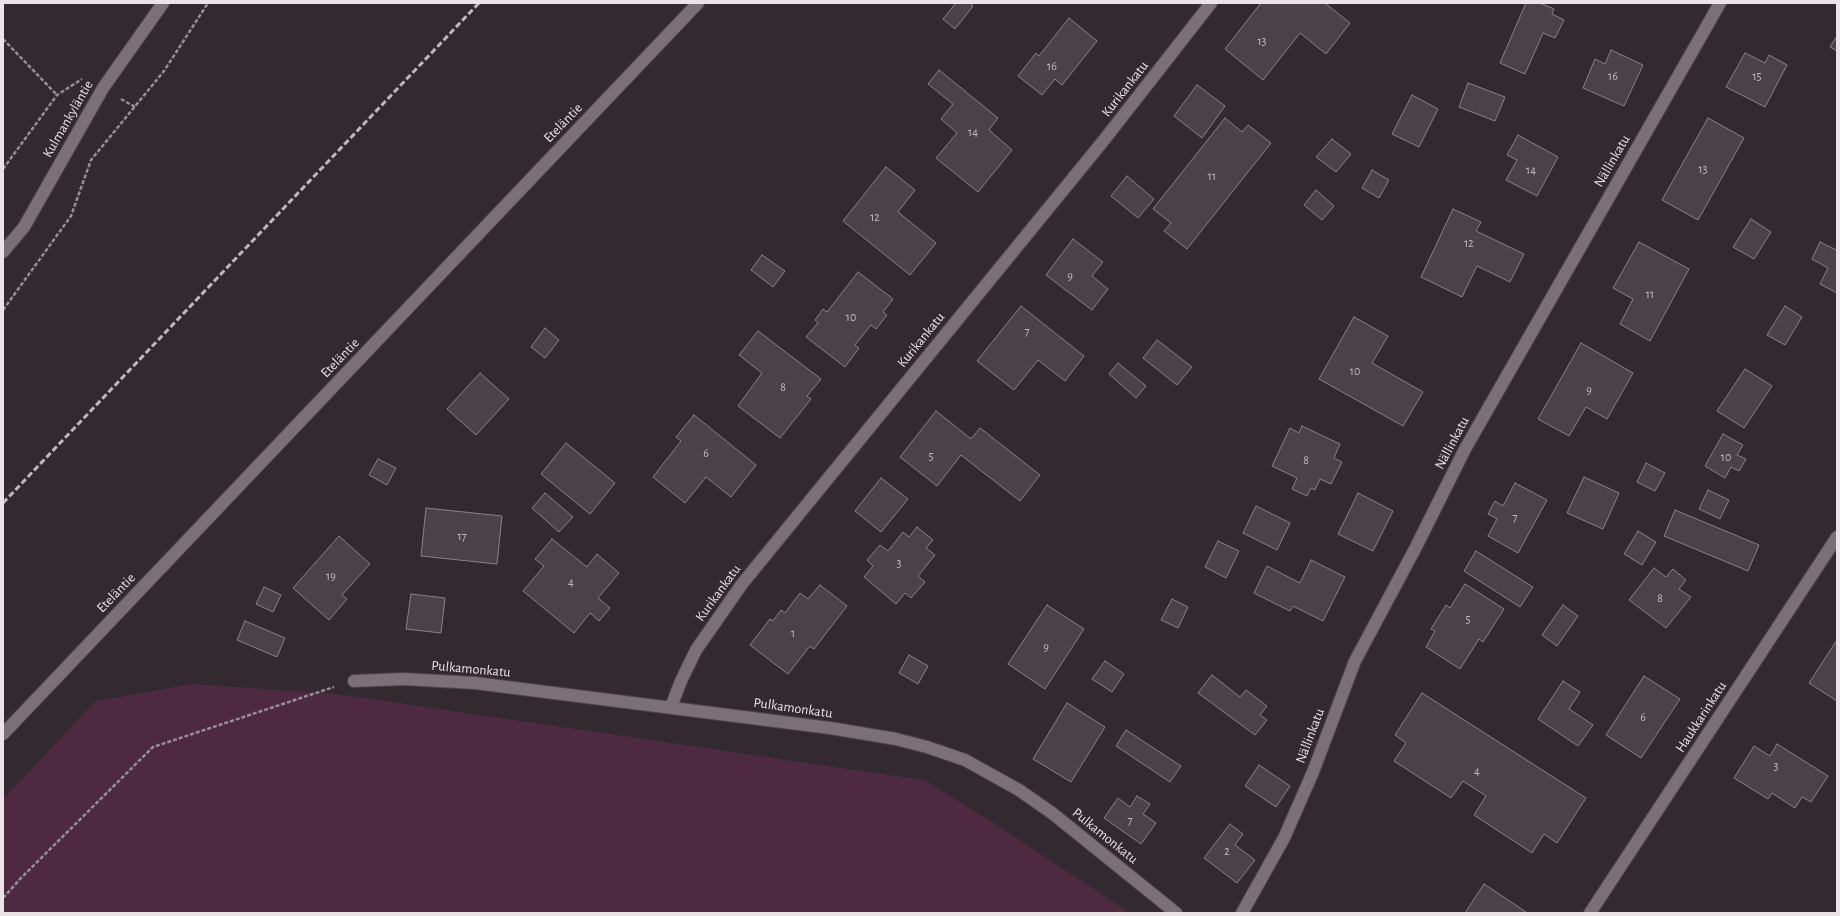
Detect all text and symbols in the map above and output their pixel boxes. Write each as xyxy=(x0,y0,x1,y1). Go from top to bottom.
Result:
house number: 13 xyxy=(1257,34,1267,48)
street label: Kurikankatu xyxy=(1098,58,1152,120)
house number: 16 xyxy=(1047,59,1057,73)
house number: 16 xyxy=(1608,69,1618,83)
house number: 15 xyxy=(1752,69,1762,83)
street label: Kulmankyläntie xyxy=(39,77,97,161)
street label: Eteläntie xyxy=(540,100,586,146)
house number: 14 xyxy=(968,125,978,139)
street label: Nällinkatu xyxy=(1590,132,1634,190)
house number: 13 xyxy=(1698,162,1708,176)
house number: 14 xyxy=(1526,163,1536,177)
house number: 11 xyxy=(1208,169,1216,183)
house number: 12 xyxy=(870,210,880,224)
house number: 12 xyxy=(1464,236,1474,250)
house number: 9 xyxy=(1067,269,1073,283)
house number: 11 xyxy=(1646,287,1654,301)
street label: Kurikankatu xyxy=(894,309,948,371)
house number: 10 xyxy=(846,310,856,324)
house number: 7 xyxy=(1024,324,1030,338)
street label: Eteläntie xyxy=(317,335,363,381)
house number: 10 xyxy=(1350,364,1360,378)
house number: 8 xyxy=(780,380,786,394)
house number: 9 xyxy=(1586,383,1592,397)
street label: Nällinkatu xyxy=(1431,414,1473,472)
house number: 6 xyxy=(703,446,709,460)
house number: 5 xyxy=(928,449,934,463)
house number: 10 xyxy=(1721,450,1731,464)
house number: 8 xyxy=(1303,453,1309,467)
house number: 7 xyxy=(1512,510,1518,524)
house number: 17 xyxy=(457,529,467,543)
house number: 3 xyxy=(897,556,901,570)
street label: Kurikankatu xyxy=(692,561,744,625)
house number: 19 xyxy=(326,569,336,583)
street label: Eteläntie xyxy=(93,570,139,616)
house number: 4 xyxy=(568,575,574,589)
house number: 8 xyxy=(1657,591,1663,605)
house number: 5 xyxy=(1465,612,1471,626)
house number: 1 xyxy=(791,626,795,640)
house number: 9 xyxy=(1043,640,1049,654)
street label: Pulkamonkatu xyxy=(431,657,511,681)
street label: Haukkarinkatu xyxy=(1672,678,1730,756)
street label: Pulkamonkatu xyxy=(752,694,834,722)
street label: Nällinkatu xyxy=(1292,706,1328,766)
house number: 6 xyxy=(1640,710,1646,724)
house number: 3 xyxy=(1774,759,1778,773)
house number: 4 xyxy=(1474,764,1480,778)
street label: Pulkamonkatu xyxy=(1069,804,1141,868)
house number: 7 xyxy=(1127,813,1133,827)
house number: 2 xyxy=(1224,844,1230,858)

